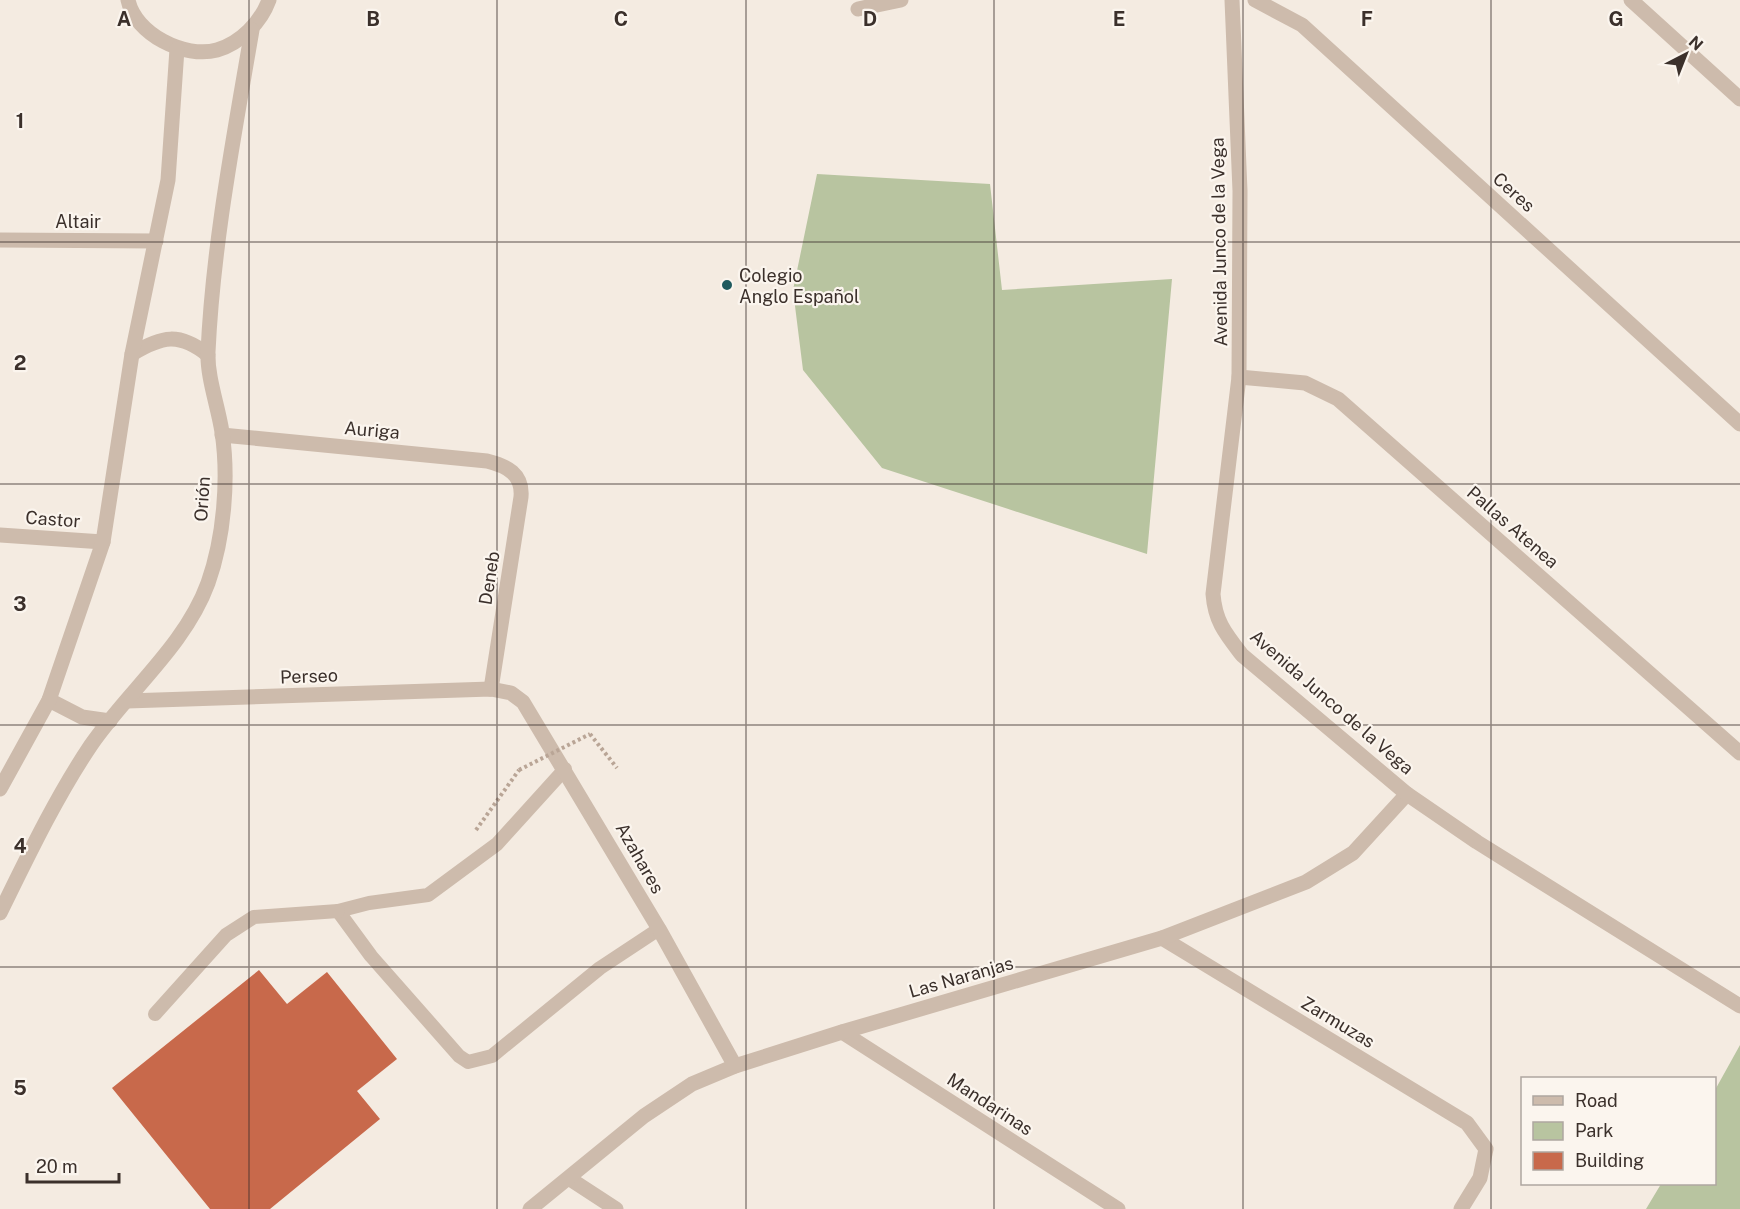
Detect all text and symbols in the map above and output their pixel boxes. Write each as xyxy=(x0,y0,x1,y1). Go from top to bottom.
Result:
text: A xyxy=(117,7,131,31)
text: B xyxy=(366,7,380,31)
text: C xyxy=(614,7,628,31)
text: D xyxy=(863,7,877,31)
text: E xyxy=(1113,7,1125,31)
text: F xyxy=(1361,7,1373,31)
text: G xyxy=(1608,7,1624,31)
north arrow xyxy=(1656,24,1716,84)
text: N xyxy=(1685,32,1707,54)
text: 1 xyxy=(16,109,24,133)
street label: Avenida Junco de la Vega xyxy=(1207,137,1231,347)
street label: Ceres xyxy=(1489,168,1539,216)
street label: Altair xyxy=(55,211,101,232)
place label: Colegio Anglo Español xyxy=(739,265,859,307)
marker: Colegio Anglo Español xyxy=(720,278,734,292)
text: 2 xyxy=(14,351,26,375)
street label: Auriga xyxy=(343,417,401,443)
street label: Orión xyxy=(190,476,214,522)
street label: Pallas Atenea xyxy=(1463,482,1563,572)
street label: Castor xyxy=(25,507,81,531)
street label: Deneb xyxy=(474,550,504,606)
text: 3 xyxy=(13,592,27,616)
street label: Avenida Junco de la Vega xyxy=(1246,625,1418,779)
street label: Perseo xyxy=(280,664,338,688)
street label: Azahares xyxy=(611,819,669,897)
text: 4 xyxy=(13,834,27,858)
street label: Las Naranjas xyxy=(906,952,1016,1002)
street label: Zarmuzas xyxy=(1297,992,1379,1052)
street label: Mandarinas xyxy=(943,1069,1037,1139)
text: 5 xyxy=(13,1076,27,1100)
legend xyxy=(1521,1077,1716,1185)
text: Road xyxy=(1575,1090,1618,1111)
text: Park xyxy=(1575,1120,1613,1141)
scale bar xyxy=(27,1146,118,1184)
text: Building xyxy=(1575,1150,1644,1171)
text: 20 m xyxy=(36,1156,78,1177)

